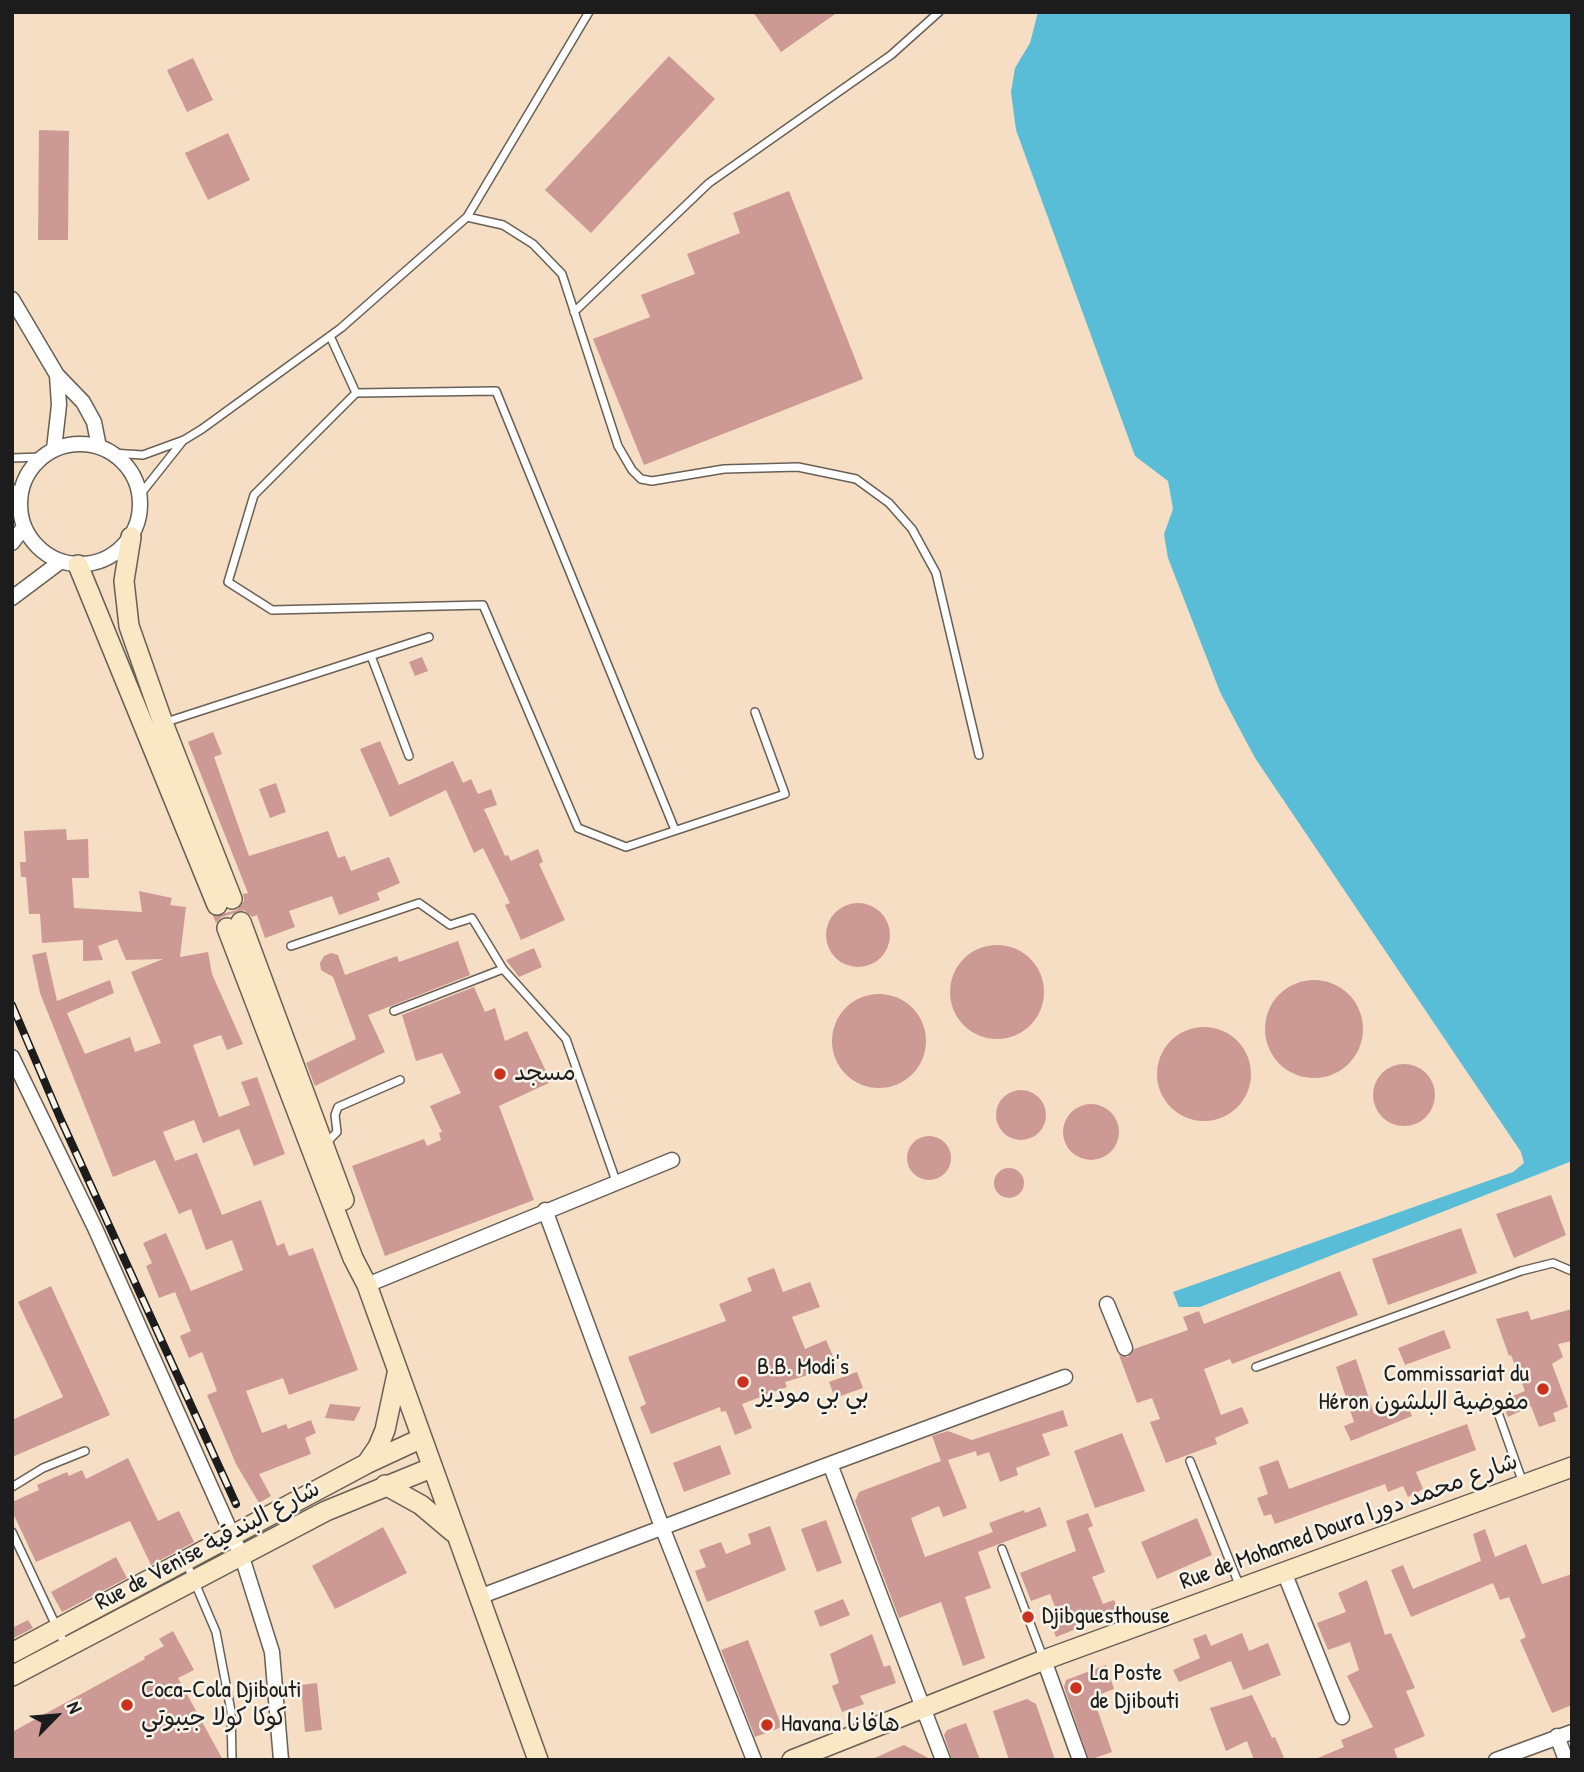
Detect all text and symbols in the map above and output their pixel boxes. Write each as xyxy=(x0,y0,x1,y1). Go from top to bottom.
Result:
place label: مسجد xyxy=(514,1060,576,1088)
marker: مسجد xyxy=(492,1066,508,1082)
place label: B.B. Modi's بي بي موديز xyxy=(757,1354,869,1410)
place label: Commissariat du Héron مفوضية البلشون xyxy=(1318,1361,1529,1417)
marker: B.B. Modi's بي بي موديز xyxy=(735,1374,751,1390)
marker: Commissariat du Héron مفوضية البلشون xyxy=(1535,1381,1551,1397)
street label: Rue de Mohamed Doura شارع محمد دورا xyxy=(1176,1447,1522,1597)
street label: Rue de Venise شارع البندقية xyxy=(91,1475,325,1617)
place label: Djibguesthouse xyxy=(1042,1603,1170,1631)
marker: Djibguesthouse xyxy=(1020,1609,1036,1625)
place label: La Poste de Djibouti xyxy=(1090,1660,1180,1716)
place label: Coca-Cola Djibouti كوكا كولا جيبوتي xyxy=(141,1677,302,1733)
marker: La Poste de Djibouti xyxy=(1068,1680,1084,1696)
north arrow xyxy=(21,1681,91,1751)
text: N xyxy=(61,1697,89,1717)
marker: Coca-Cola Djibouti كوكا كولا جيبوتي xyxy=(119,1697,135,1713)
place label: Havana هافانا xyxy=(781,1711,900,1739)
marker: Havana هافانا xyxy=(759,1717,775,1733)

